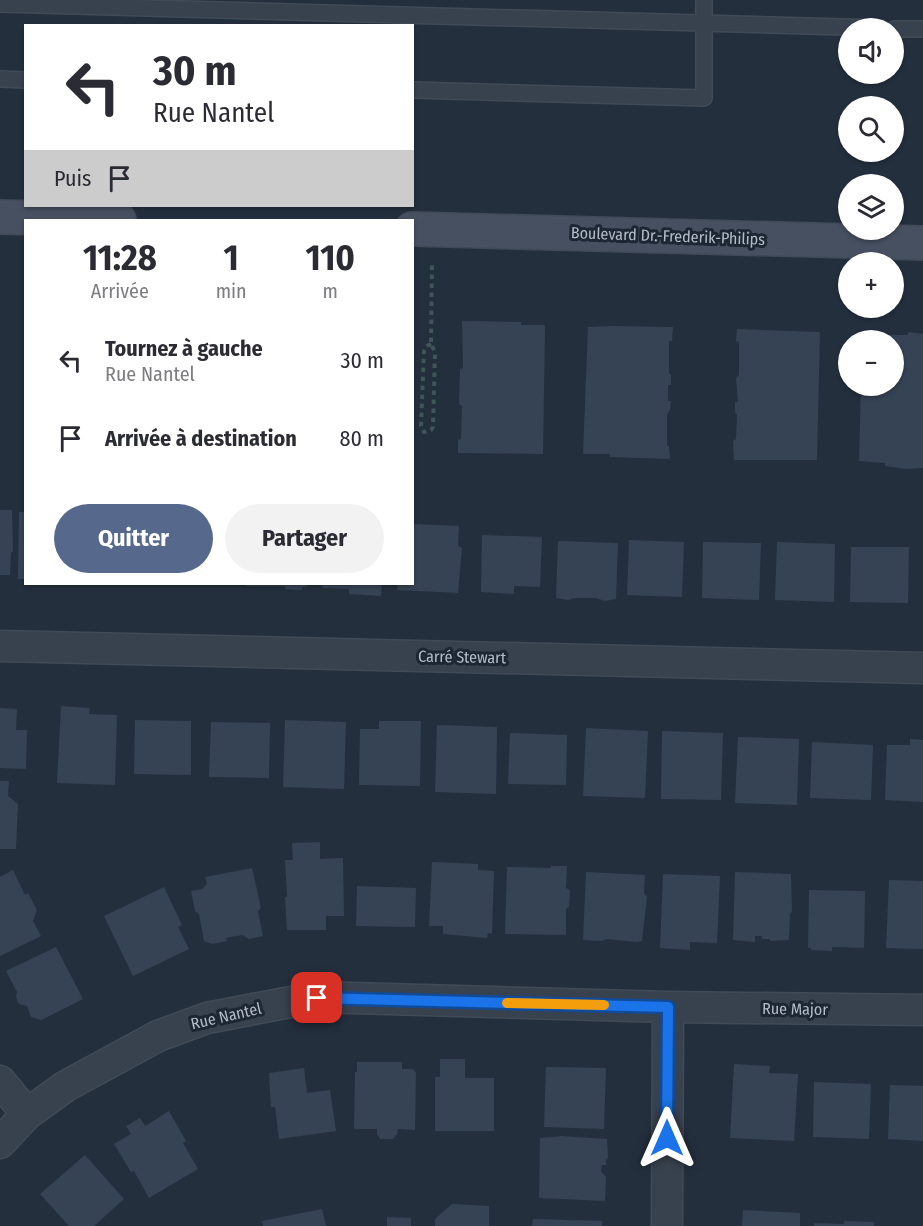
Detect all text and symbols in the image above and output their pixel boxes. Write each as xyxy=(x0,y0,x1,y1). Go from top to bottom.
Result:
map controls xyxy=(838,18,904,396)
button: sound xyxy=(838,18,904,84)
text: 30 m xyxy=(153,46,237,96)
icon: left xyxy=(54,48,132,126)
button: search xyxy=(838,96,904,162)
text: Rue Nantel xyxy=(153,97,274,129)
icon: arrive xyxy=(103,162,136,195)
text: Puis xyxy=(54,165,91,192)
button: layers xyxy=(838,174,904,240)
street label: Boulevard Dr.-Frederik-Philips xyxy=(571,223,766,249)
text: 11:28 xyxy=(83,236,157,280)
text: 1 xyxy=(224,236,239,280)
text: 110 xyxy=(306,236,355,280)
button: + xyxy=(838,252,904,318)
text: Arrivée xyxy=(91,279,149,303)
text: min xyxy=(216,279,247,303)
text: m xyxy=(323,279,338,303)
button: − xyxy=(838,330,904,396)
text: Tournez à gauche xyxy=(105,335,263,362)
icon: left xyxy=(54,344,87,377)
text: 30 m xyxy=(341,347,384,374)
text: Rue Nantel xyxy=(105,362,195,386)
icon: arrive xyxy=(54,422,87,455)
text: Arrivée à destination xyxy=(105,425,297,452)
text: 80 m xyxy=(339,425,384,452)
button: Quitter xyxy=(54,504,213,573)
button: Partager xyxy=(225,504,384,573)
street label: Carré Stewart xyxy=(418,647,507,667)
pin xyxy=(291,972,342,1023)
icon: arrive xyxy=(300,981,333,1014)
street label: Rue Nantel xyxy=(189,999,263,1033)
street label: Rue Major xyxy=(762,999,828,1019)
position arrow xyxy=(635,1106,699,1170)

